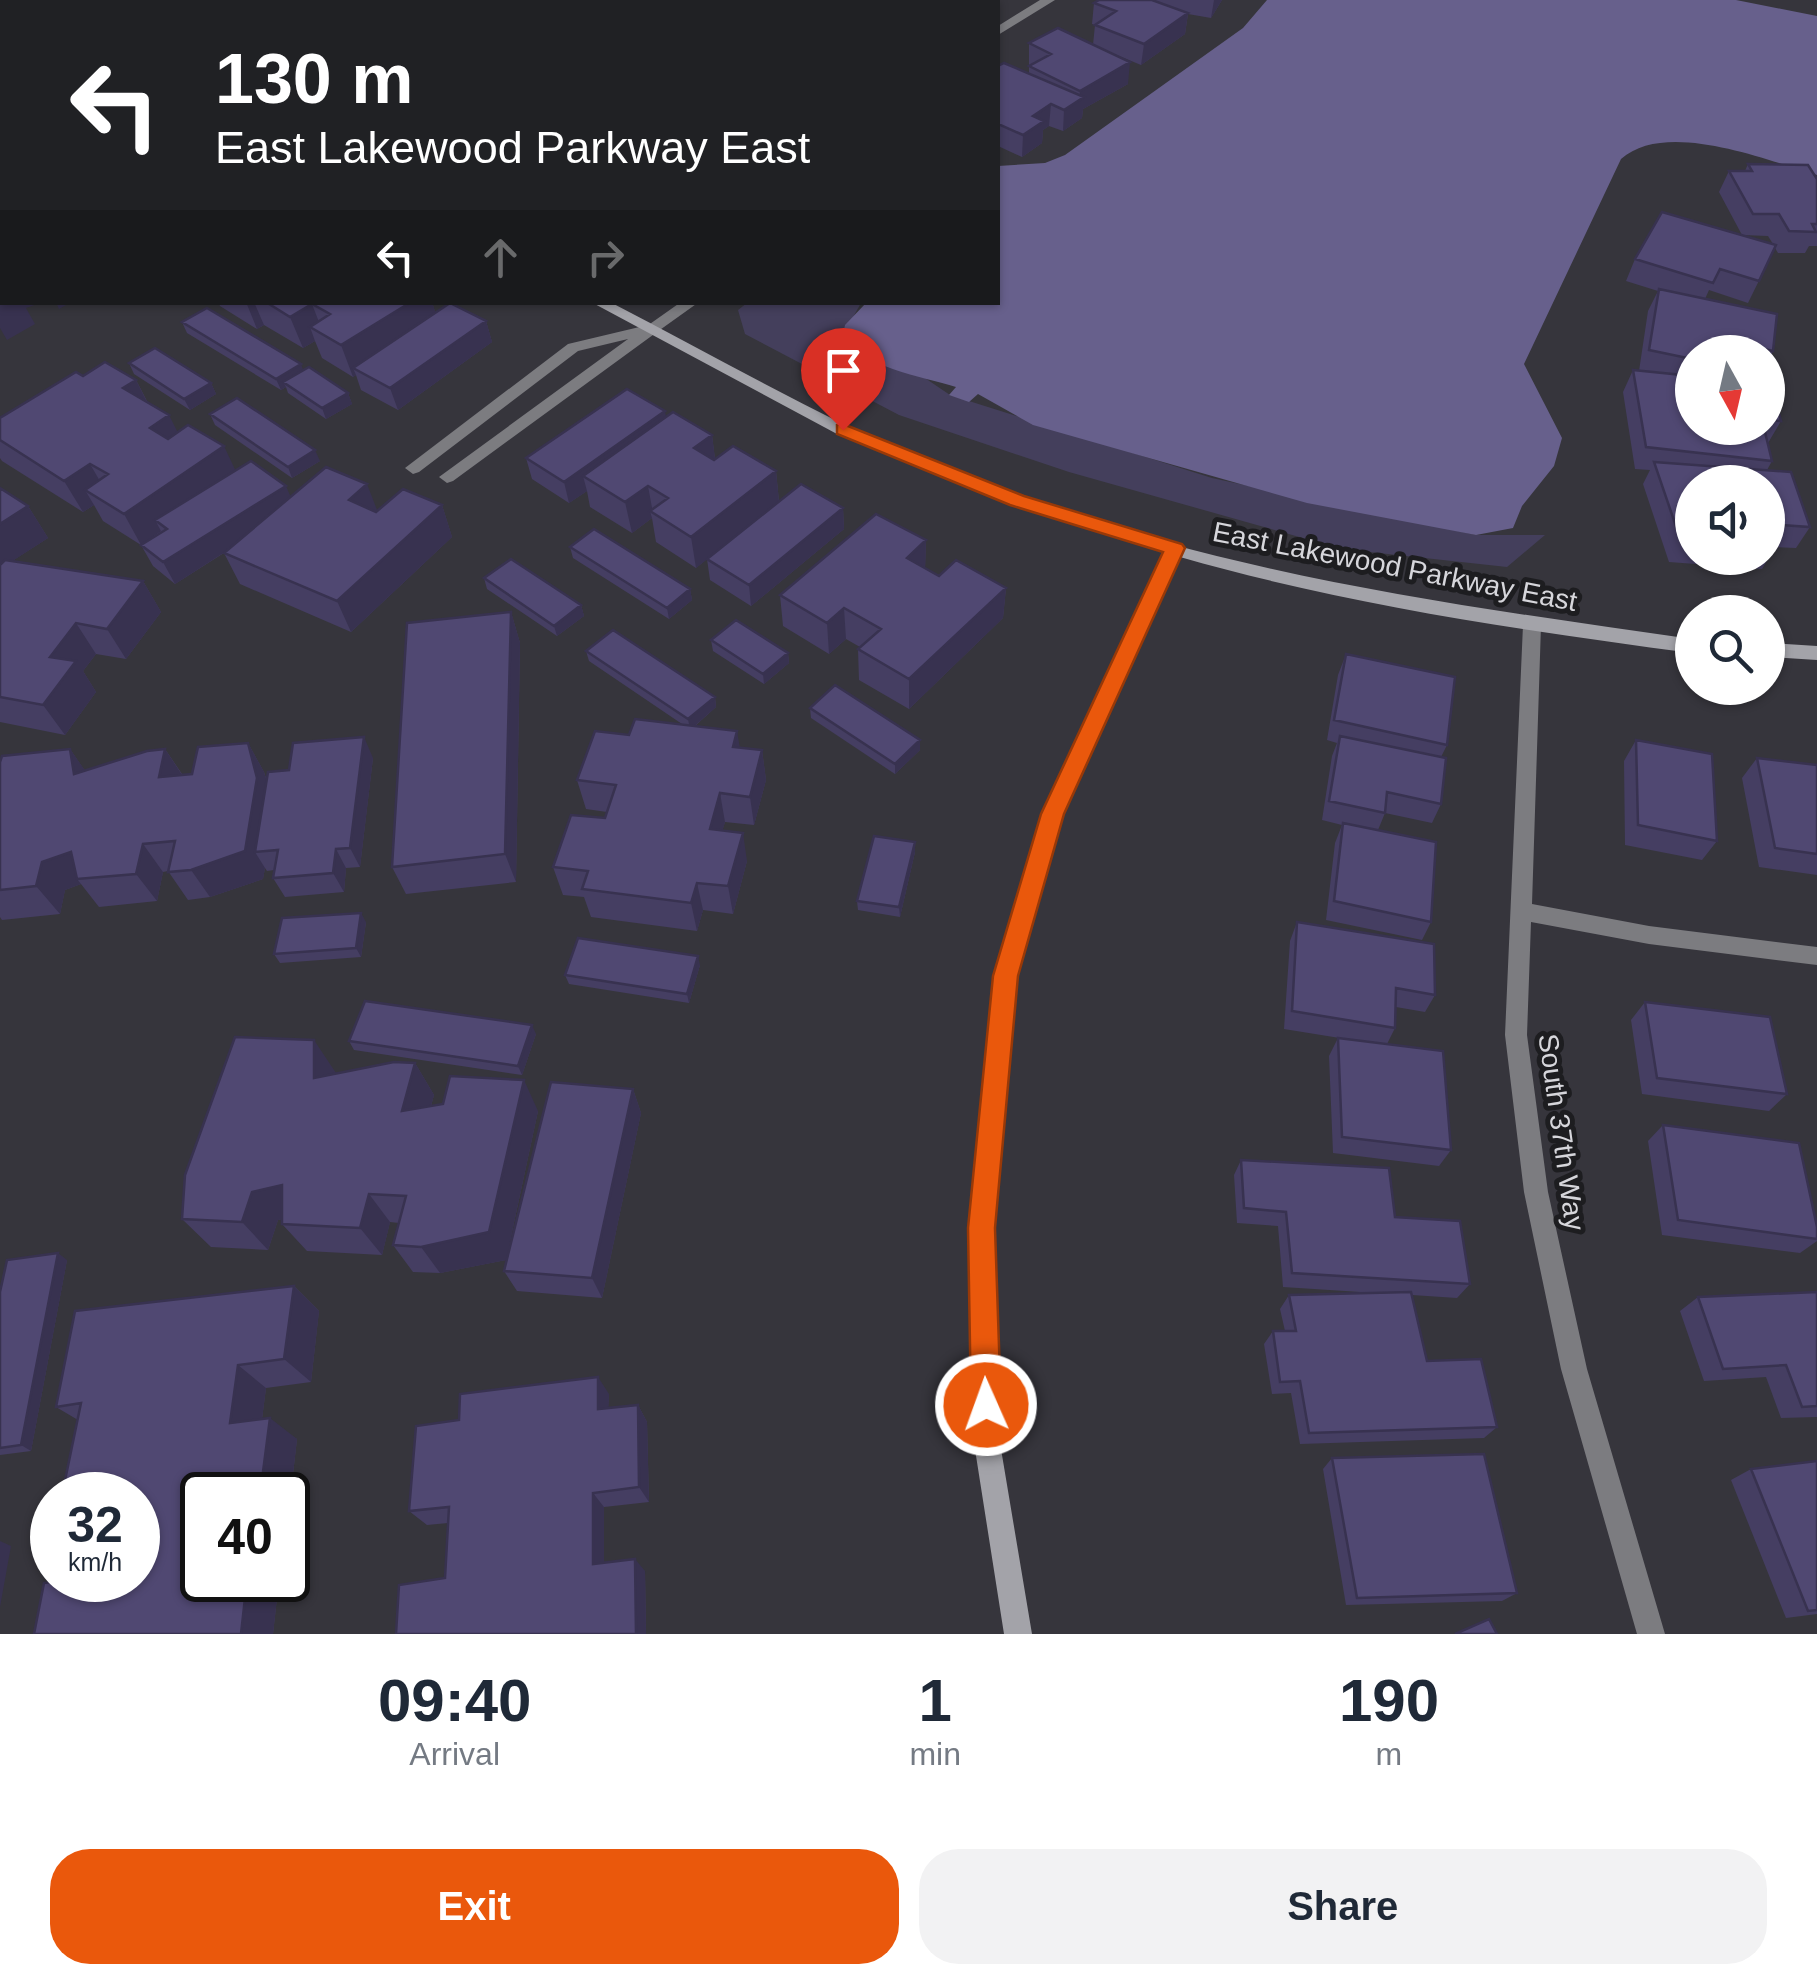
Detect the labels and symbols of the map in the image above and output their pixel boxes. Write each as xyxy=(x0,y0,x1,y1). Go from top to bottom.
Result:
pin xyxy=(801,328,886,431)
north arrow xyxy=(1675,335,1785,445)
street label: East Lakewood Parkway East xyxy=(1210,516,1580,617)
street label: South 37th Way xyxy=(1532,1032,1591,1232)
position arrow xyxy=(934,1353,1038,1457)
speed limit sign: 40 xyxy=(180,1472,310,1602)

